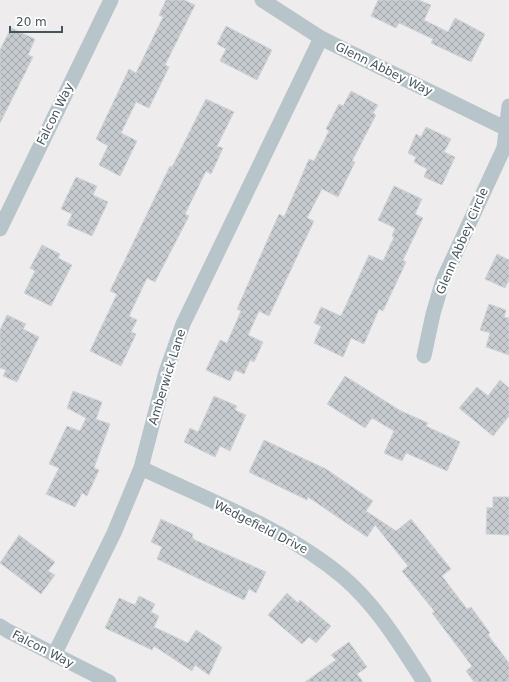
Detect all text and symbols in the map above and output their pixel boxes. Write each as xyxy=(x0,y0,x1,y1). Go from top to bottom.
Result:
scale bar xyxy=(10,8,62,34)
text: 20 m xyxy=(16,15,47,29)
street label: Glenn Abbey Way xyxy=(333,39,435,99)
street label: Falcon Way xyxy=(34,81,76,147)
street label: Glenn Abbey Circle xyxy=(433,186,491,296)
street label: Amberwick Lane xyxy=(146,327,188,427)
street label: Wedgefield Drive xyxy=(212,497,310,557)
street label: Falcon Way xyxy=(10,627,76,671)

